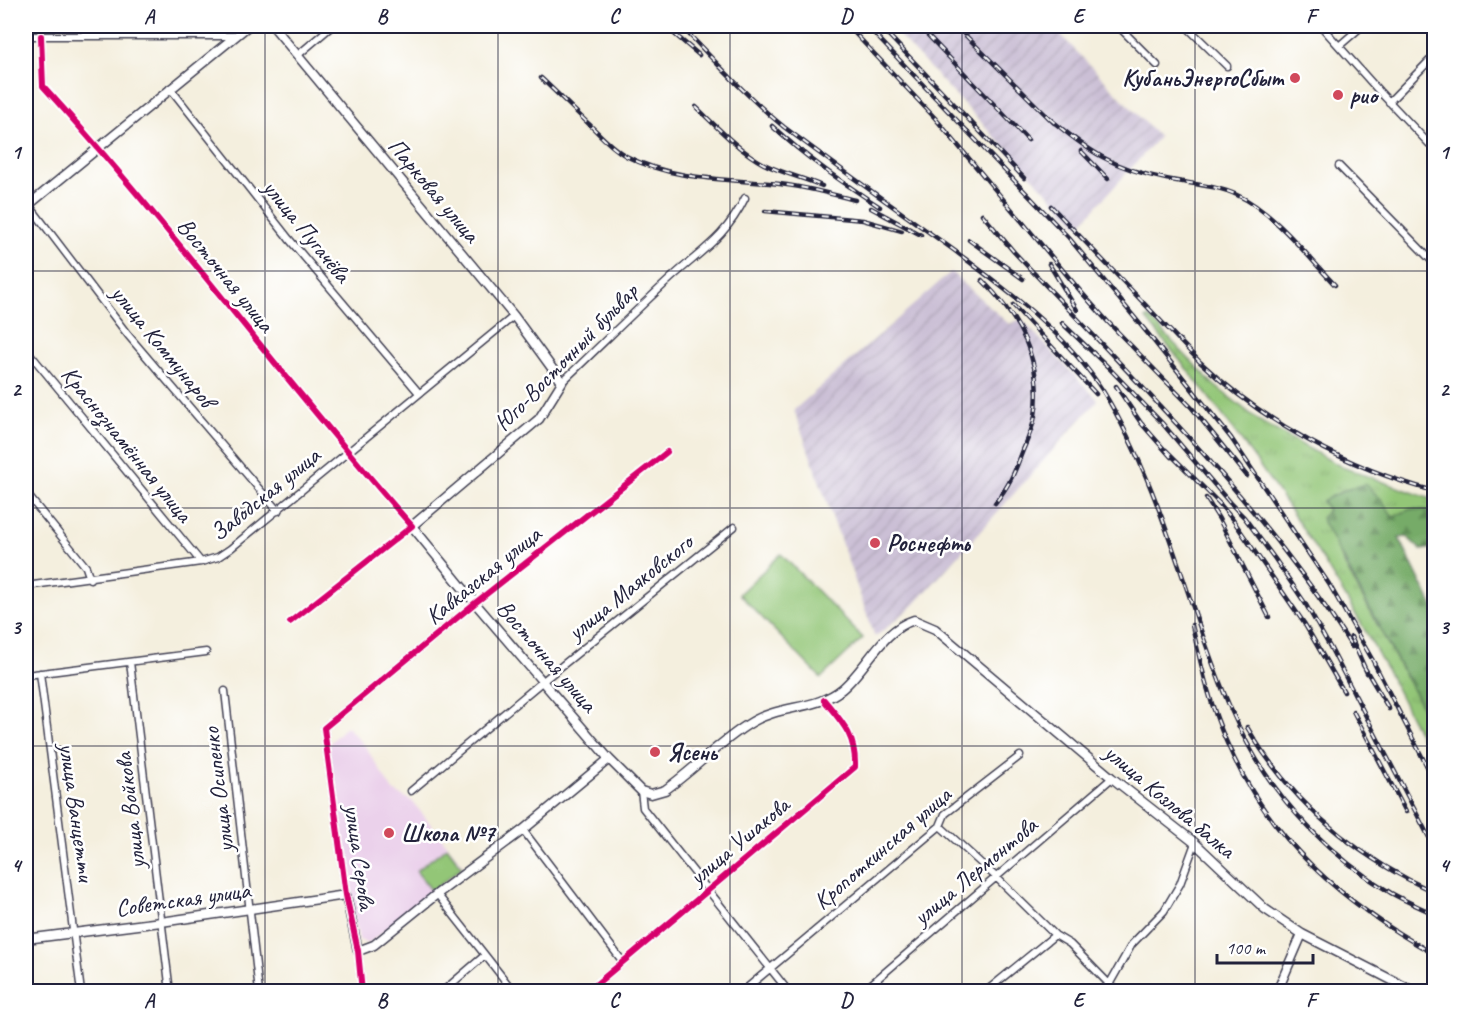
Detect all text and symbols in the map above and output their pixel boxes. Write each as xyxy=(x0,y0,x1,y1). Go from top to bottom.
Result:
text: A xyxy=(144,4,156,29)
text: B xyxy=(377,4,389,29)
text: C xyxy=(609,4,621,29)
text: D xyxy=(840,4,854,29)
text: E xyxy=(1073,4,1087,29)
text: F xyxy=(1306,4,1320,29)
place label: КубаньЭнергоСбыт xyxy=(1122,63,1285,93)
marker: КубаньЭнергоСбыт xyxy=(1288,71,1302,85)
place label: рио xyxy=(1350,80,1380,110)
marker: рио xyxy=(1331,88,1345,102)
street label: Парковая улица xyxy=(381,131,488,250)
text: 1 xyxy=(12,140,23,165)
text: 1 xyxy=(1440,140,1451,165)
street label: улица Пугачёва xyxy=(255,172,359,290)
street label: Восточная улица xyxy=(171,212,282,340)
street label: Юго-Восточный бульвар xyxy=(488,275,646,437)
street label: улица Коммунаров xyxy=(103,277,225,418)
street label: Краснознамённая улица xyxy=(54,360,200,530)
text: 2 xyxy=(12,377,23,402)
text: 2 xyxy=(1440,377,1451,402)
street label: Заводская улица xyxy=(204,440,327,548)
street label: Кавказская улица xyxy=(419,518,548,631)
street label: улица Маяковского xyxy=(560,526,701,648)
place label: Роснефть xyxy=(887,528,971,558)
marker: Роснефть xyxy=(868,536,882,550)
street label: Восточная улица xyxy=(490,594,605,719)
text: 3 xyxy=(12,615,23,640)
text: 3 xyxy=(1440,615,1451,640)
street label: улица Осипенко xyxy=(195,724,241,856)
street label: улица Козлова балка xyxy=(1097,736,1243,865)
place label: Ясень xyxy=(667,737,719,767)
street label: улица Ванцетти xyxy=(52,739,102,885)
marker: Ясень xyxy=(648,745,662,759)
street label: улица Войкова xyxy=(108,750,152,873)
street label: Кропоткинская улица xyxy=(807,779,958,916)
street label: улица Ушакова xyxy=(681,789,797,893)
street label: улица Серова xyxy=(337,800,383,914)
street label: улица Лермонтова xyxy=(905,809,1044,933)
place label: Школа №7 xyxy=(401,818,497,848)
marker: Школа №7 xyxy=(382,826,396,840)
text: 4 xyxy=(12,853,24,878)
text: 4 xyxy=(1440,853,1452,878)
street label: Советская улица xyxy=(114,875,254,923)
scale bar xyxy=(1217,927,1313,965)
text: 100 m xyxy=(1226,937,1267,959)
text: A xyxy=(144,988,156,1013)
text: B xyxy=(377,988,389,1013)
text: C xyxy=(609,988,621,1013)
text: D xyxy=(840,988,854,1013)
text: E xyxy=(1073,988,1087,1013)
text: F xyxy=(1306,988,1320,1013)

